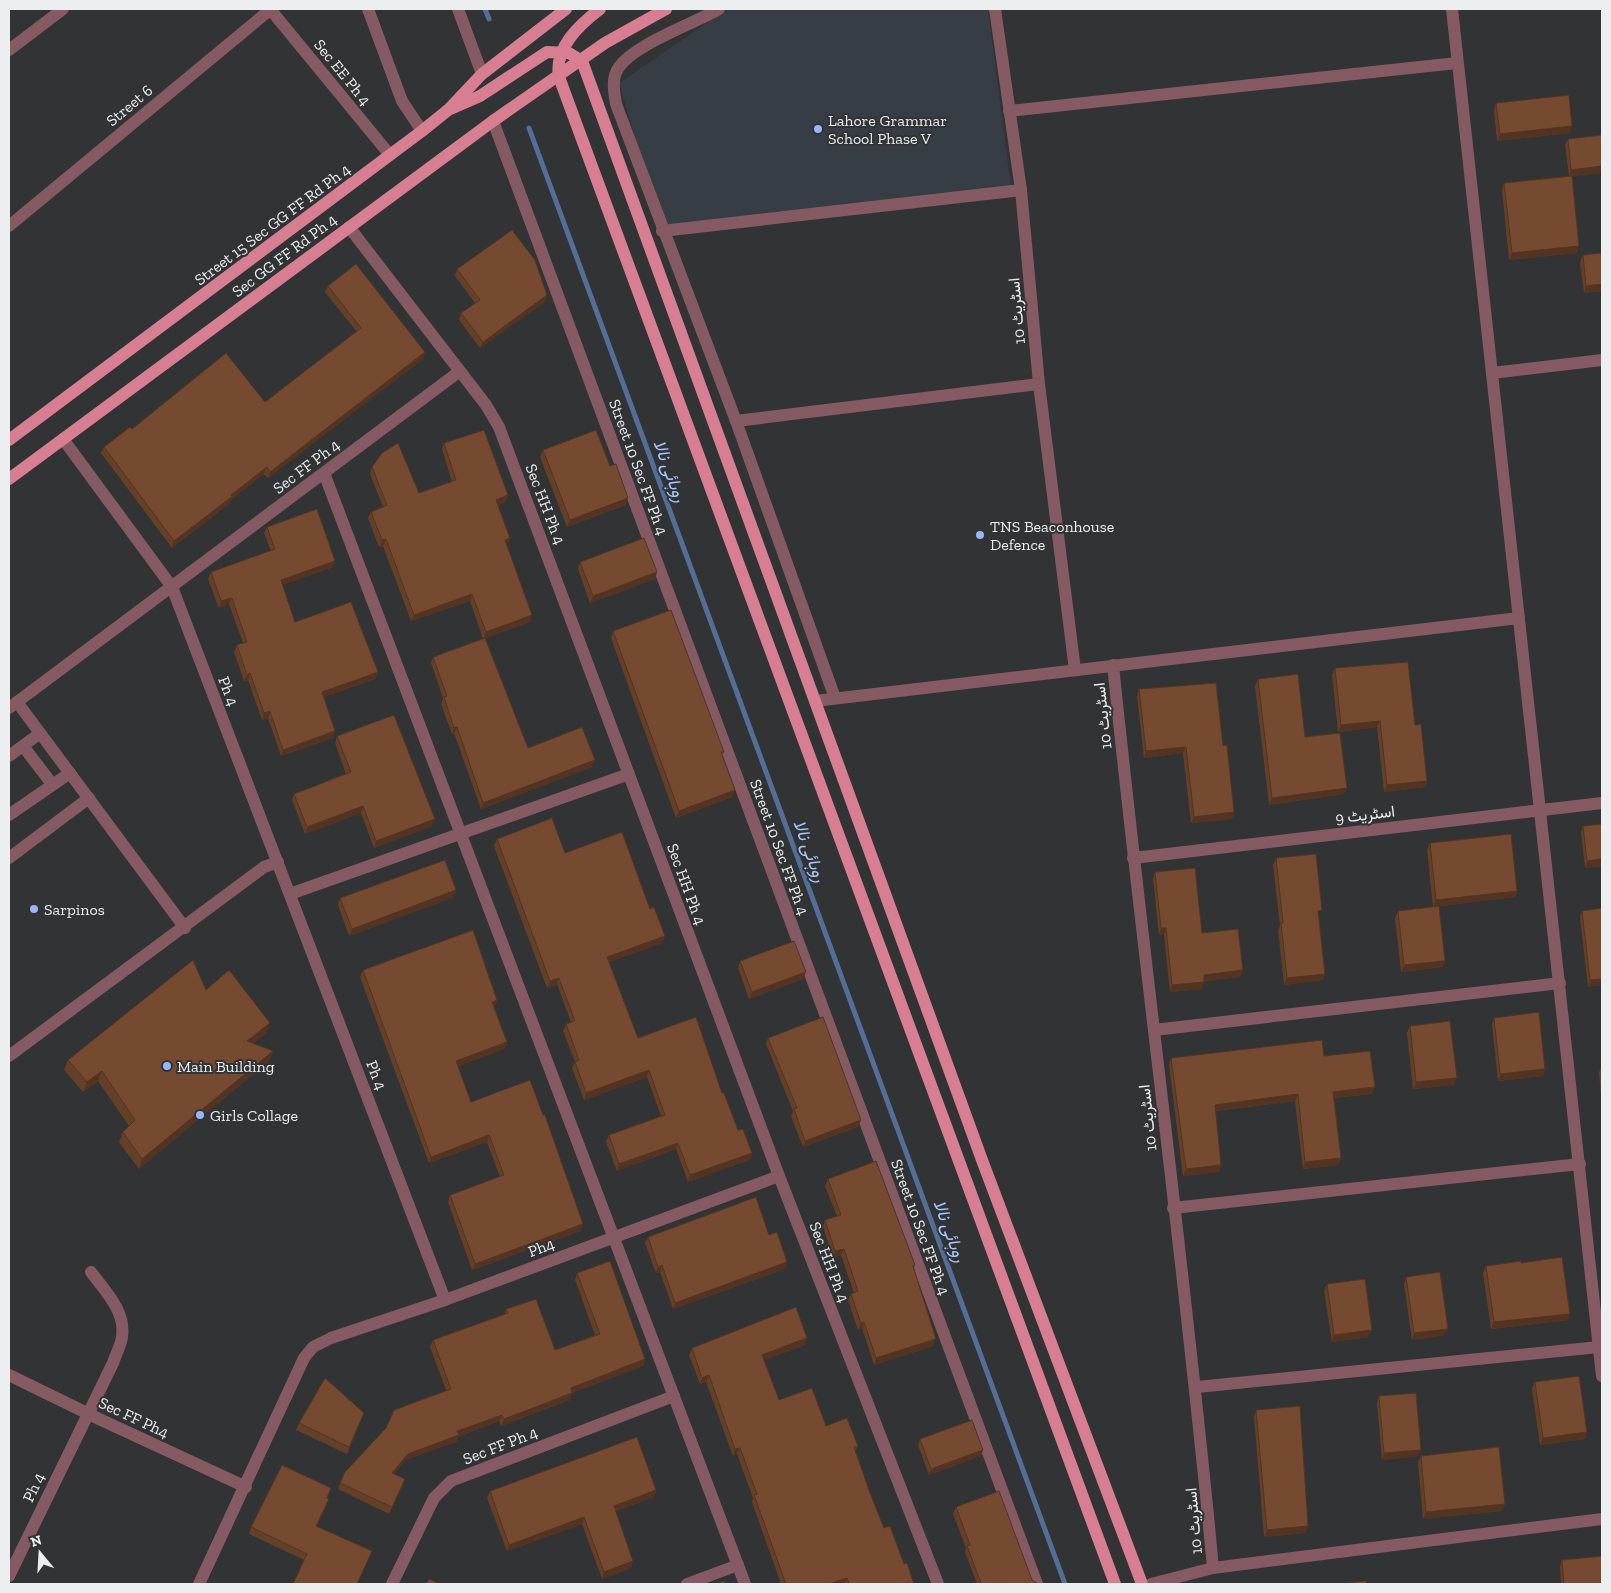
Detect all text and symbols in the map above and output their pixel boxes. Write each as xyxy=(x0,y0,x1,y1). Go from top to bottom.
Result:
street label: Sec EE Ph 4 xyxy=(310,35,375,110)
street label: Street 6 xyxy=(102,81,156,130)
place label: Lahore Grammar School Phase V xyxy=(828,111,947,148)
marker: Lahore Grammar School Phase V xyxy=(812,123,824,135)
street label: Street 15 Sec GG FF Rd Ph 4 xyxy=(190,159,354,289)
street label: Sec GG FF Rd Ph 4 xyxy=(228,209,340,301)
street label: اسٹریٹ 10 xyxy=(1004,277,1030,345)
street label: Street 10 Sec FF Ph 4 xyxy=(605,397,672,538)
street label: Sec FF Ph 4 xyxy=(269,435,344,498)
water label: روہائی نالا xyxy=(648,437,691,506)
street label: Sec HH Ph 4 xyxy=(521,461,570,548)
place label: TNS Beaconhouse Defence xyxy=(990,517,1114,554)
marker: TNS Beaconhouse Defence xyxy=(974,529,986,541)
street label: Ph 4 xyxy=(214,674,243,709)
street label: اسٹریٹ 10 xyxy=(1090,682,1116,750)
street label: Street 10 Sec FF Ph 4 xyxy=(746,777,813,918)
street label: اسٹریٹ 9 xyxy=(1334,801,1396,829)
water label: روہائی نالا xyxy=(788,817,831,886)
street label: Sec HH Ph 4 xyxy=(663,841,710,928)
place label: Sarpinos xyxy=(44,900,105,919)
marker: Sarpinos xyxy=(28,903,40,915)
place label: Main Building xyxy=(177,1057,275,1076)
street label: Ph 4 xyxy=(362,1058,391,1093)
marker: Main Building xyxy=(161,1060,173,1072)
street label: اسٹریٹ 10 xyxy=(1135,1084,1161,1152)
place label: Girls Collage xyxy=(210,1106,298,1125)
marker: Girls Collage xyxy=(194,1109,206,1121)
street label: Street 10 Sec FF Ph 4 xyxy=(887,1157,954,1298)
water label: روہائی نالا xyxy=(928,1197,971,1266)
street label: Sec HH Ph 4 xyxy=(805,1219,854,1306)
street label: Ph4 xyxy=(525,1234,557,1261)
street label: Sec FF Ph4 xyxy=(96,1393,172,1442)
street label: Sec FF Ph 4 xyxy=(460,1422,541,1468)
street label: Ph 4 xyxy=(18,1469,49,1505)
street label: اسٹریٹ 10 xyxy=(1181,1487,1207,1555)
north arrow xyxy=(15,1528,65,1578)
text: N xyxy=(28,1531,44,1551)

